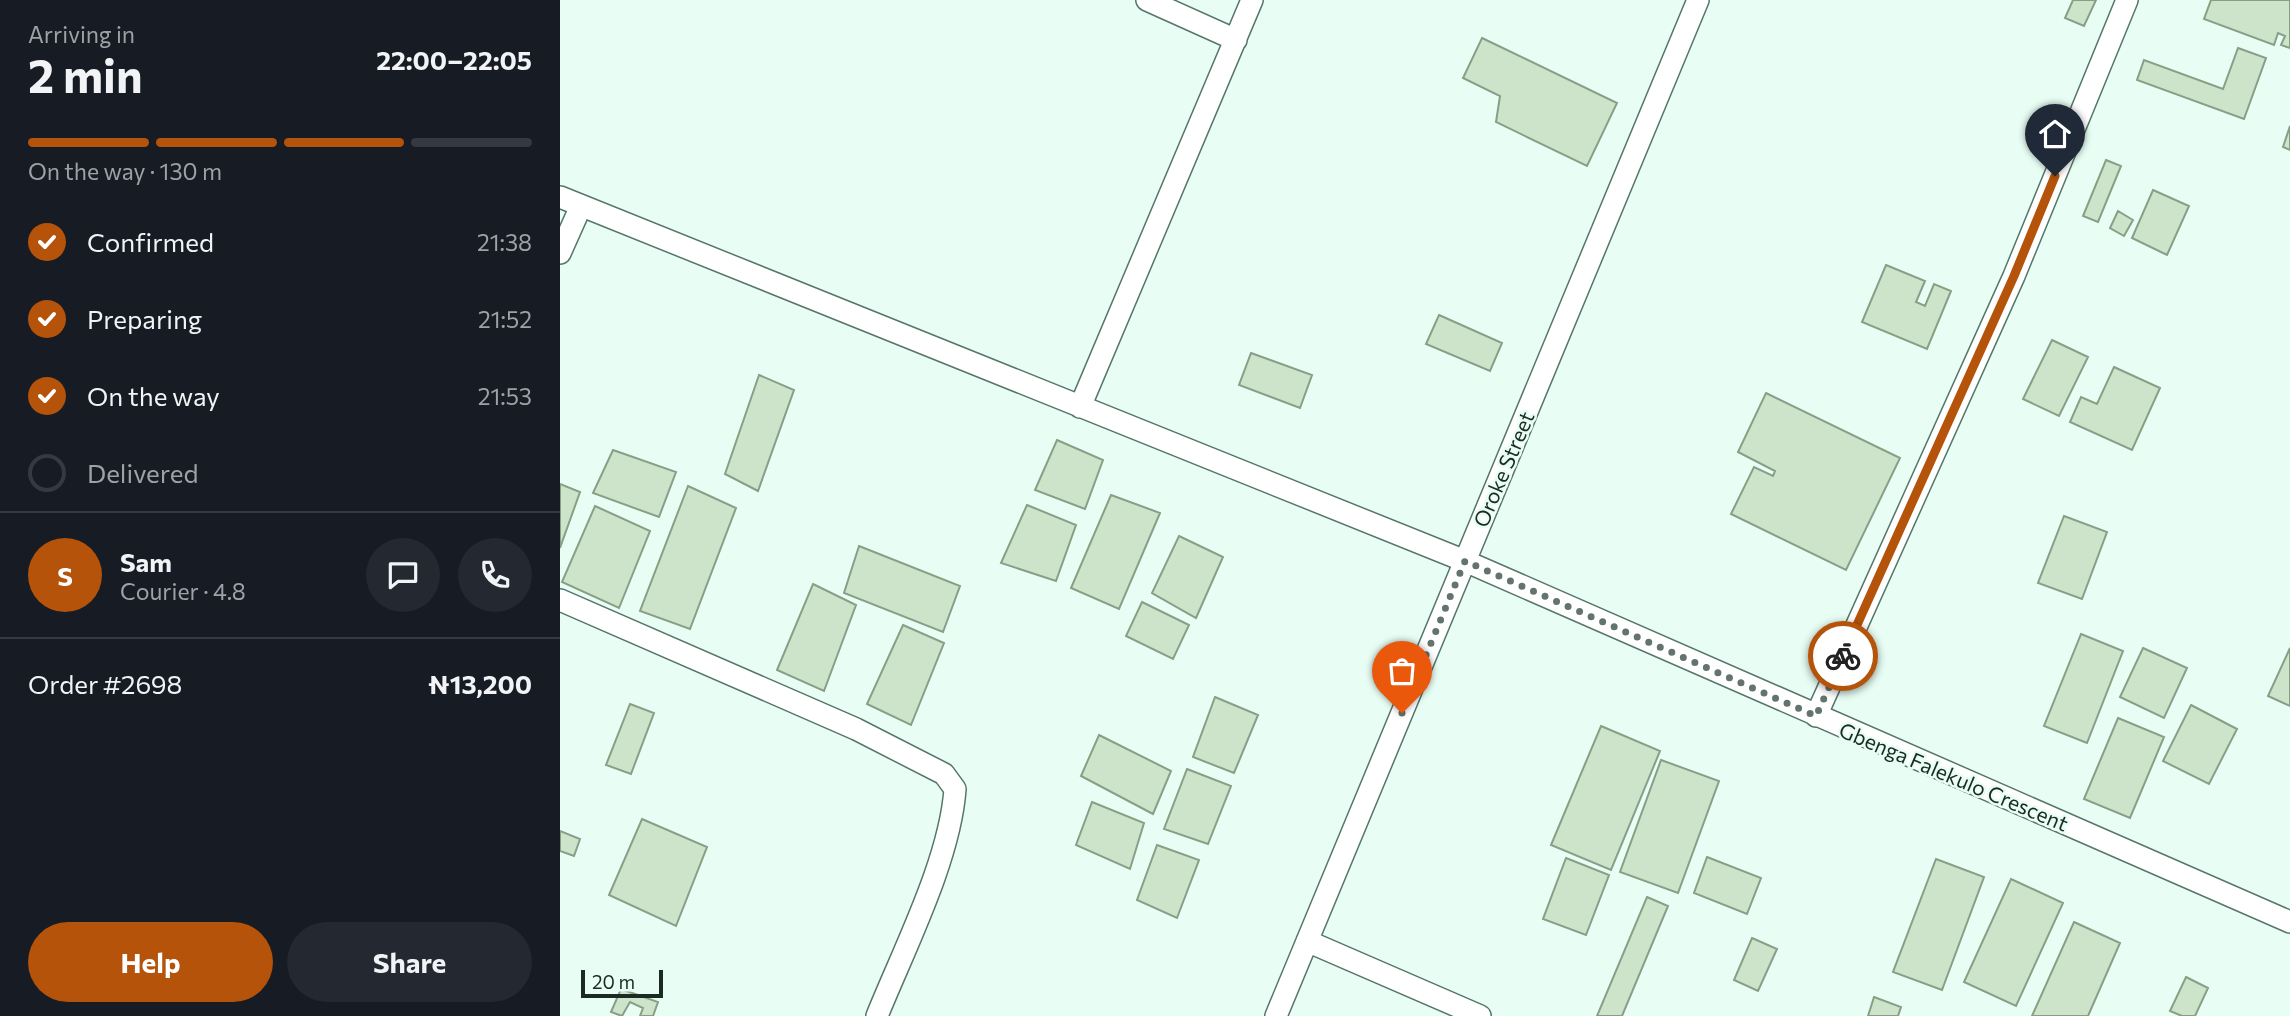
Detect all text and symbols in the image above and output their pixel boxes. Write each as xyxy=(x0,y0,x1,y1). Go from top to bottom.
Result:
text: Arriving in xyxy=(28,20,135,48)
text: 22:00–22:05 xyxy=(376,44,532,75)
text: 2 min xyxy=(28,46,143,102)
pin xyxy=(2025,104,2085,176)
icon: home xyxy=(2036,115,2074,153)
text: On the way · 130 m xyxy=(28,157,222,185)
icon: check xyxy=(28,223,66,261)
text: Confirmed xyxy=(87,226,214,257)
text: 21:38 xyxy=(477,228,532,256)
icon: check xyxy=(28,300,66,338)
text: Preparing xyxy=(87,303,202,334)
text: 21:52 xyxy=(478,305,532,333)
icon: check xyxy=(28,377,66,415)
text: On the way xyxy=(87,380,220,411)
text: 21:53 xyxy=(478,382,532,410)
street label: Oroke Street xyxy=(1467,407,1539,531)
text: Delivered xyxy=(87,457,198,488)
button: chat xyxy=(366,538,440,612)
button: phone xyxy=(458,538,532,612)
text: Sam xyxy=(120,546,172,577)
text: S xyxy=(57,560,73,591)
text: Courier · 4.8 xyxy=(120,577,246,605)
courier xyxy=(1808,621,1878,691)
icon: bike xyxy=(1824,637,1862,675)
pin xyxy=(1372,641,1432,713)
icon: bag xyxy=(1383,652,1421,690)
text: Order #2698 xyxy=(28,668,182,699)
text: ₦13,200 xyxy=(428,668,532,699)
street label: Gbenga Falekulo Crescent xyxy=(1836,716,2072,836)
button: Help xyxy=(28,922,273,1002)
button: Share xyxy=(287,922,532,1002)
scale bar xyxy=(581,967,663,999)
text: 20 m xyxy=(592,970,635,993)

